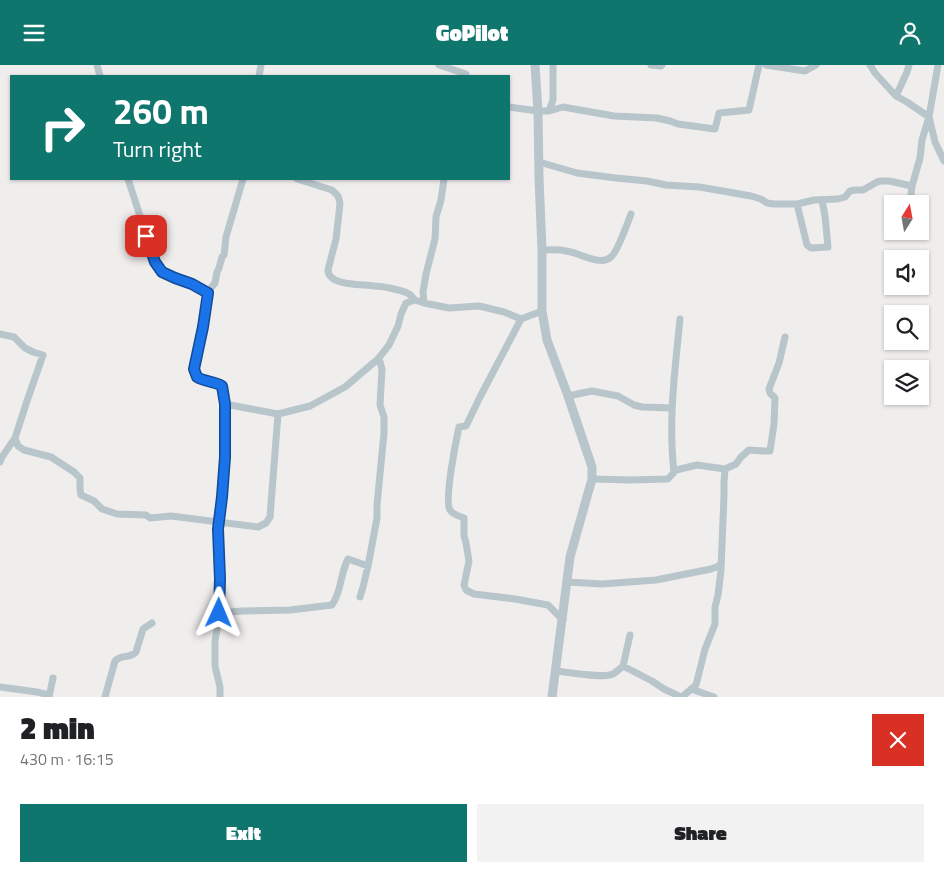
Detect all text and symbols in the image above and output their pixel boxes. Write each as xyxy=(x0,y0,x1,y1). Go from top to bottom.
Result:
text: GoPilot xyxy=(436,16,508,50)
icon: menu xyxy=(20,19,48,47)
icon: person xyxy=(896,19,924,47)
text: 260 m xyxy=(113,84,209,138)
icon: right xyxy=(30,95,95,160)
text: Turn right xyxy=(113,132,202,166)
north arrow xyxy=(884,195,929,240)
map controls xyxy=(884,195,929,405)
pin xyxy=(125,215,167,257)
icon: arrive xyxy=(132,222,160,250)
button: sound xyxy=(884,250,929,295)
button: search xyxy=(884,305,929,350)
button: layers xyxy=(884,360,929,405)
position arrow xyxy=(192,586,244,638)
text: 2 min xyxy=(20,705,95,751)
button: close xyxy=(872,714,924,766)
text: 430 m · 16:15 xyxy=(20,747,114,771)
button: Exit xyxy=(20,804,467,862)
button: Share xyxy=(477,804,924,862)

